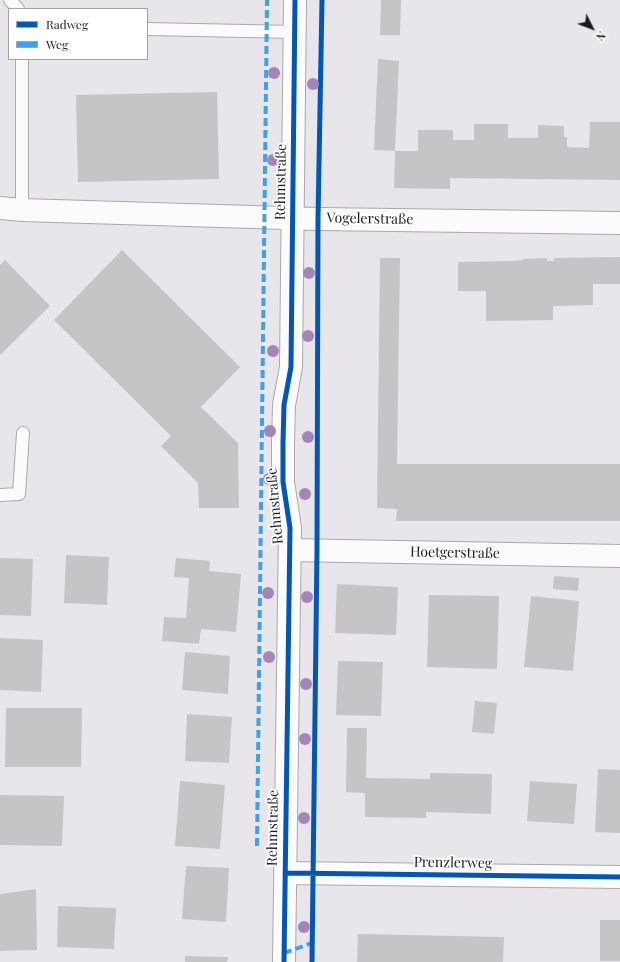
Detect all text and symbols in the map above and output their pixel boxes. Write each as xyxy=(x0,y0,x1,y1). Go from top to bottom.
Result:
legend xyxy=(8,8,148,60)
north arrow xyxy=(572,8,612,48)
text: Radweg xyxy=(46,16,88,32)
text: N xyxy=(593,28,610,44)
text: Weg xyxy=(46,36,68,52)
street label: Rehmstraße xyxy=(272,144,290,220)
street label: Vogelerstraße xyxy=(326,210,414,228)
street label: Rehmstraße xyxy=(263,467,287,545)
street label: Hoetgerstraße xyxy=(410,544,500,562)
street label: Rehmstraße xyxy=(264,790,282,866)
street label: Prenzlerweg xyxy=(414,854,492,872)

